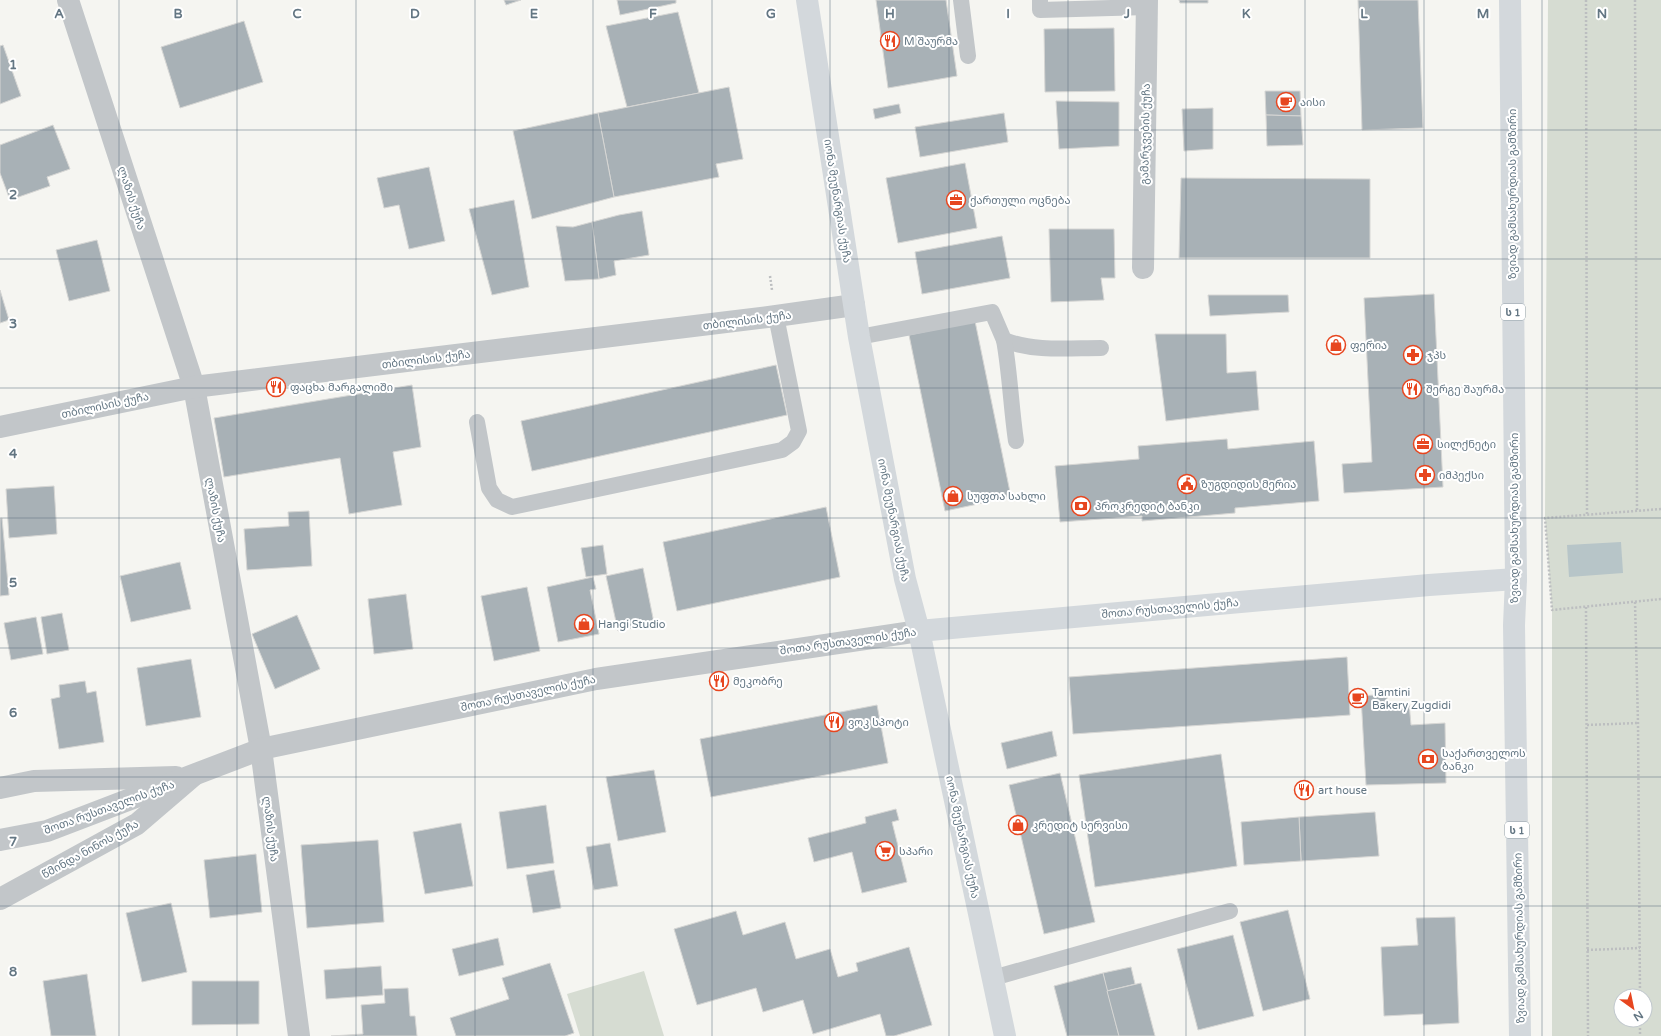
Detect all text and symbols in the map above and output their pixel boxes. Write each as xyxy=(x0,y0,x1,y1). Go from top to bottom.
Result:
text: A xyxy=(54,6,64,22)
text: B xyxy=(173,6,183,22)
text: C xyxy=(292,6,302,22)
text: D xyxy=(410,6,420,22)
text: E xyxy=(530,6,538,22)
text: F xyxy=(649,6,657,22)
text: G xyxy=(766,6,776,22)
text: H xyxy=(885,6,895,22)
text: I xyxy=(1006,6,1010,22)
text: J xyxy=(1123,6,1130,22)
text: K xyxy=(1242,6,1251,22)
text: L xyxy=(1360,6,1368,22)
text: M xyxy=(1477,6,1489,22)
text: N xyxy=(1597,6,1607,22)
restaurant icon: M შაურმა xyxy=(879,30,901,52)
place label: M შაურმა xyxy=(904,35,958,48)
text: 1 xyxy=(9,57,17,73)
street label: გამარჯვების ქუჩა xyxy=(1138,83,1153,185)
cafe icon: აისი xyxy=(1275,91,1297,113)
place label: აისი xyxy=(1300,96,1325,109)
street label: ზვიად გამსახურდიას გამზირი xyxy=(1506,109,1519,279)
street label: იონა მეუნარგიას ქუჩა xyxy=(821,138,854,264)
street label: ლაზის ქუჩა xyxy=(115,165,148,232)
text: 2 xyxy=(9,187,17,203)
office icon: ქართული ოცნება xyxy=(945,189,967,211)
place label: ქართული ოცნება xyxy=(970,194,1070,207)
road number: ს 1 xyxy=(1501,304,1525,320)
street label: თბილისის ქუჩა xyxy=(702,309,792,332)
text: 3 xyxy=(9,316,17,332)
shop icon: ფერია xyxy=(1325,334,1347,356)
place label: ფერია xyxy=(1350,339,1387,352)
pharmacy icon: ჯპს xyxy=(1402,344,1424,366)
street label: თბილისის ქუჩა xyxy=(381,348,471,371)
place label: ჯპს xyxy=(1427,349,1447,362)
restaurant icon: ფაცხა მარგალიში xyxy=(265,376,287,398)
restaurant icon: შერგე შაურმა xyxy=(1401,378,1423,400)
place label: ფაცხა მარგალიში xyxy=(290,381,393,394)
place label: შერგე შაურმა xyxy=(1426,383,1504,396)
street label: თბილისის ქუჩა xyxy=(60,390,150,421)
office icon: სილქნეტი xyxy=(1412,433,1434,455)
street label: ზვიად გამსახურდიას გამზირი xyxy=(1508,433,1521,603)
place label: სილქნეტი xyxy=(1437,438,1496,451)
text: 4 xyxy=(9,446,18,462)
street label: იონა მეუნარგიას ქუჩა xyxy=(875,457,912,583)
pharmacy icon: იმპექსი xyxy=(1414,464,1436,486)
place label: იმპექსი xyxy=(1439,469,1484,482)
public building icon: ზუგდიდის მერია xyxy=(1176,473,1198,495)
street label: ლაზის ქუჩა xyxy=(203,476,228,544)
place label: ზუგდიდის მერია xyxy=(1201,478,1296,491)
shop icon: სუფთა სახლი xyxy=(942,485,964,507)
place label: სუფთა სახლი xyxy=(967,490,1046,503)
bank icon: პროკრედიტ ბანკი xyxy=(1070,495,1092,517)
place label: პროკრედიტ ბანკი xyxy=(1095,500,1200,513)
text: 5 xyxy=(9,575,17,591)
street label: შოთა რუსთაველის ქუჩა xyxy=(1101,596,1239,621)
shop icon: Hangi Studio xyxy=(573,613,595,635)
place label: Hangi Studio xyxy=(598,618,666,631)
street label: შოთა რუსთაველის ქუჩა xyxy=(779,625,917,658)
restaurant icon: მეკობრე xyxy=(708,670,730,692)
street label: შოთა რუსთაველის ქუჩა xyxy=(459,673,597,714)
place label: მეკობრე xyxy=(733,675,783,688)
place label: Tamtini Bakery Zugdidi xyxy=(1372,686,1451,712)
cafe icon: Tamtini Bakery Zugdidi xyxy=(1347,687,1369,709)
text: 6 xyxy=(9,705,17,721)
restaurant icon: ვოკ სპოტი xyxy=(823,711,845,733)
place label: ვოკ სპოტი xyxy=(848,716,909,729)
place label: საქართველოს ბანკი xyxy=(1442,747,1526,773)
bank icon: საქართველოს ბანკი xyxy=(1417,748,1439,770)
street label: იონა მეუნარგიას ქუჩა xyxy=(943,774,982,900)
street label: შოთა რუსთაველის ქუჩა xyxy=(42,778,176,837)
restaurant icon: art house xyxy=(1293,779,1315,801)
place label: art house xyxy=(1318,784,1367,797)
street label: ლაზის ქუჩა xyxy=(260,795,281,863)
shop icon: კრედიტ სერვისი xyxy=(1007,814,1029,836)
street label: წმინდა ნინოს ქუჩა xyxy=(40,817,141,881)
place label: კრედიტ სერვისი xyxy=(1032,819,1128,832)
road number: ს 1 xyxy=(1505,822,1529,838)
text: 7 xyxy=(9,834,17,850)
supermarket icon: სპარი xyxy=(874,840,896,862)
place label: სპარი xyxy=(899,845,933,858)
street label: ზვიად გამსახურდიას გამზირი xyxy=(1512,853,1527,1023)
text: 8 xyxy=(9,964,17,980)
north arrow xyxy=(1613,988,1653,1028)
text: N xyxy=(1631,1008,1645,1024)

